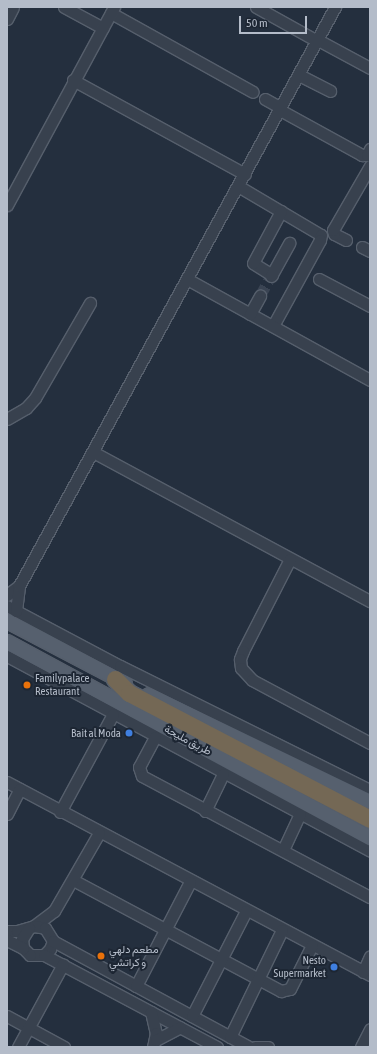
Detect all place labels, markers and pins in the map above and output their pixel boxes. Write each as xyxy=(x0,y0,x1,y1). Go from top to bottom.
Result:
place label: Familypalace Restaurant xyxy=(35,672,90,698)
marker: Familypalace Restaurant xyxy=(22,680,32,690)
place label: Bait al Moda xyxy=(71,726,121,740)
marker: Bait al Moda xyxy=(124,728,134,738)
place label: مطعم دلهي و كراتشي xyxy=(109,943,159,969)
marker: مطعم دلهي و كراتشي xyxy=(96,951,106,961)
place label: Nesto Supermarket xyxy=(274,954,326,980)
marker: Nesto Supermarket xyxy=(329,962,339,972)

